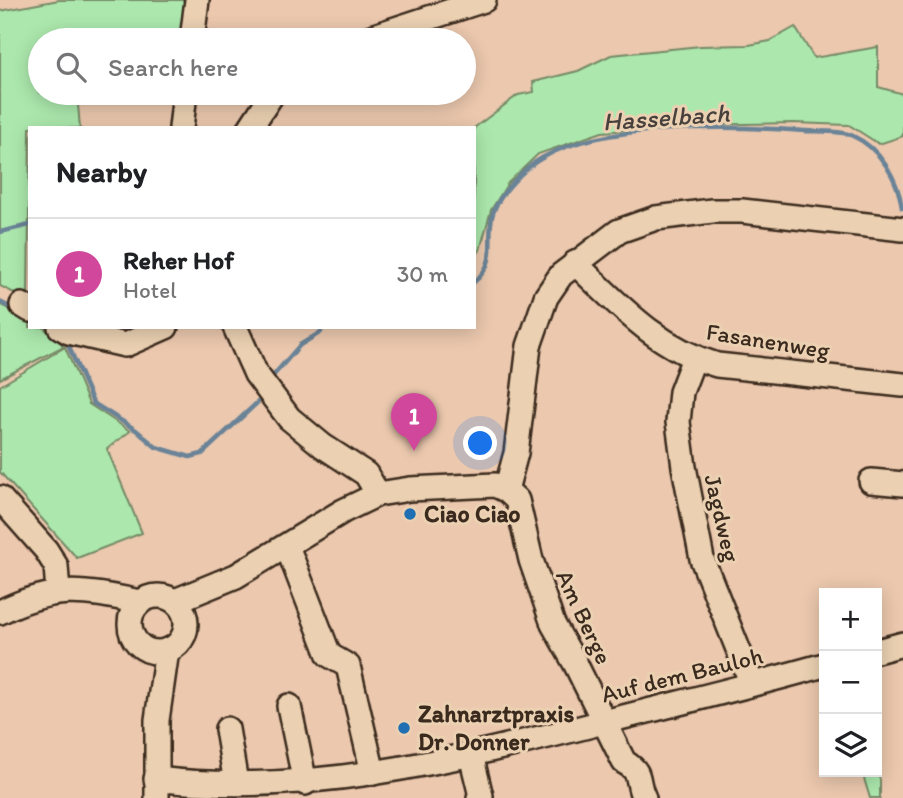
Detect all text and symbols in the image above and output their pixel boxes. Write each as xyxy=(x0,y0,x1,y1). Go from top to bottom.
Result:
search box xyxy=(28,28,476,105)
icon: search xyxy=(52,48,90,86)
text: Search here xyxy=(108,51,238,83)
water label: Hasselbach xyxy=(602,97,731,137)
text: Nearby xyxy=(56,153,147,190)
text: Reher Hof xyxy=(123,244,234,276)
text: 1 xyxy=(74,260,84,288)
text: 30 m xyxy=(397,260,448,288)
text: Hotel xyxy=(123,276,177,304)
street label: Fasanenweg xyxy=(704,316,833,365)
pin: 1 xyxy=(391,393,437,451)
your location xyxy=(463,426,497,460)
street label: Jagdweg xyxy=(698,471,747,565)
place label: Ciao Ciao xyxy=(424,499,521,528)
marker: Ciao Ciao xyxy=(402,506,418,522)
street label: Am Berge xyxy=(550,565,619,669)
map controls xyxy=(819,588,882,777)
button: + xyxy=(819,588,882,651)
street label: Auf dem Bauloh xyxy=(598,640,765,709)
button: − xyxy=(819,651,882,714)
place label: Zahnarztpraxis Dr. Donner xyxy=(418,699,574,756)
button: layers xyxy=(819,714,882,777)
marker: Zahnarztpraxis Dr. Donner xyxy=(396,720,412,736)

